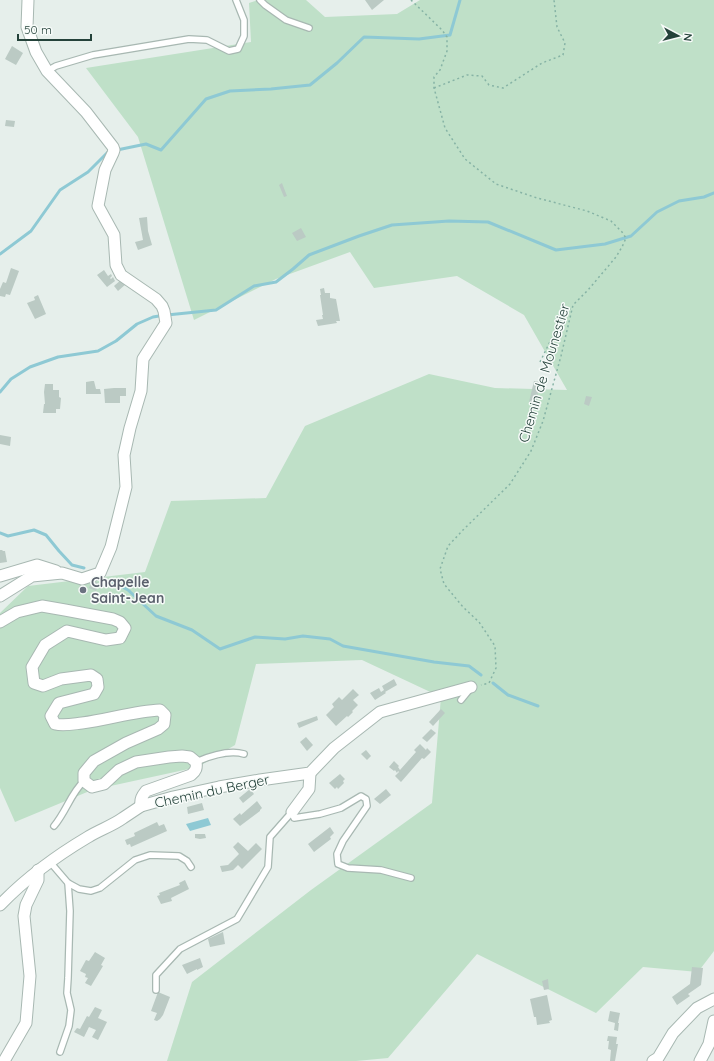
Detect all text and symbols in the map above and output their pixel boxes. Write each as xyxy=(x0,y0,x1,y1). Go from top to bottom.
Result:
scale bar xyxy=(18,16,91,42)
north arrow xyxy=(658,16,698,56)
text: 50 m xyxy=(24,22,52,37)
text: N xyxy=(680,32,695,42)
street label: Chemin de Mounestier xyxy=(514,301,574,445)
place label: Chapelle Saint-Jean xyxy=(91,573,164,607)
marker: Chapelle Saint-Jean xyxy=(78,585,88,595)
street label: Chemin du Berger xyxy=(153,770,272,812)

